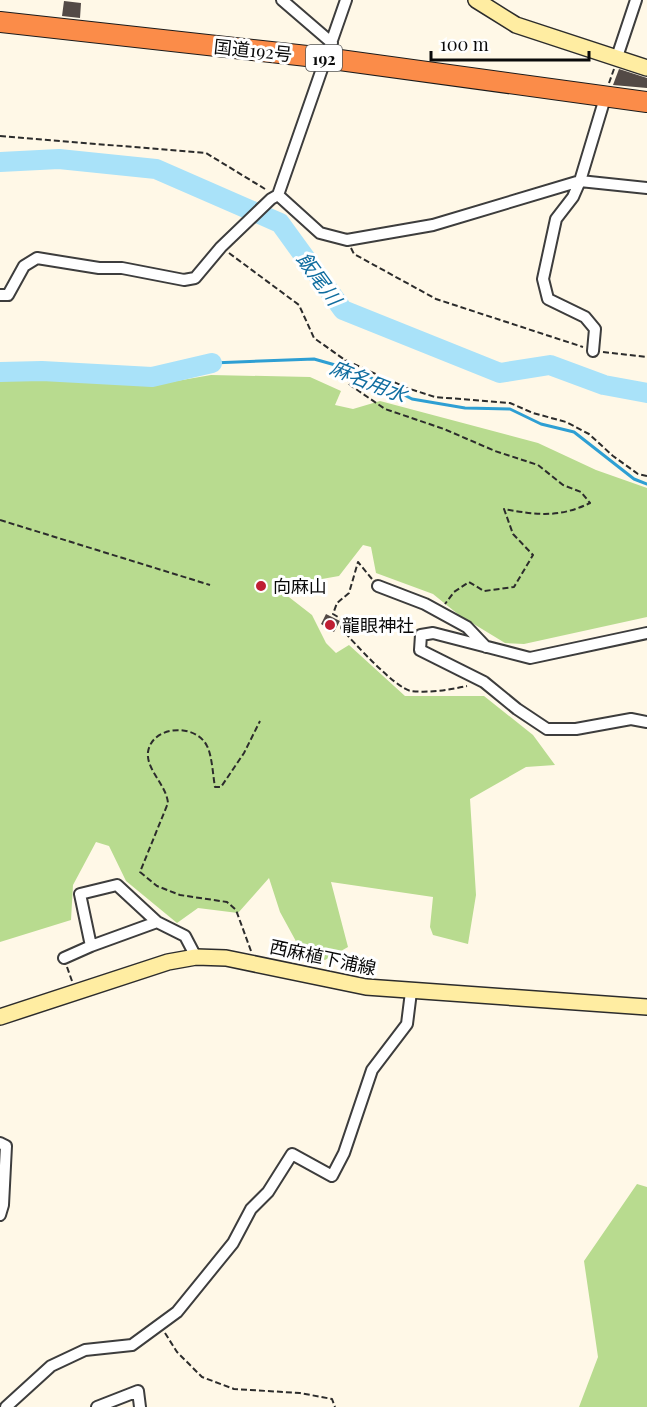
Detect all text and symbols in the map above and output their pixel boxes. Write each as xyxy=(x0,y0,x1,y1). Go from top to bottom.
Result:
scale bar xyxy=(431,24,588,62)
text: 100 m xyxy=(440,32,489,56)
street label: 国道192号 xyxy=(213,34,293,66)
road number: 192 xyxy=(306,45,342,71)
water label: 飯尾川 xyxy=(291,246,350,312)
water label: 麻名用水 xyxy=(327,352,413,408)
place label: 向麻山 xyxy=(273,574,327,598)
marker: 向麻山 xyxy=(254,579,268,593)
place label: 龍眼神社 xyxy=(342,613,414,637)
marker: 龍眼神社 xyxy=(323,618,337,632)
street label: 西麻植下浦線 xyxy=(268,934,378,980)

